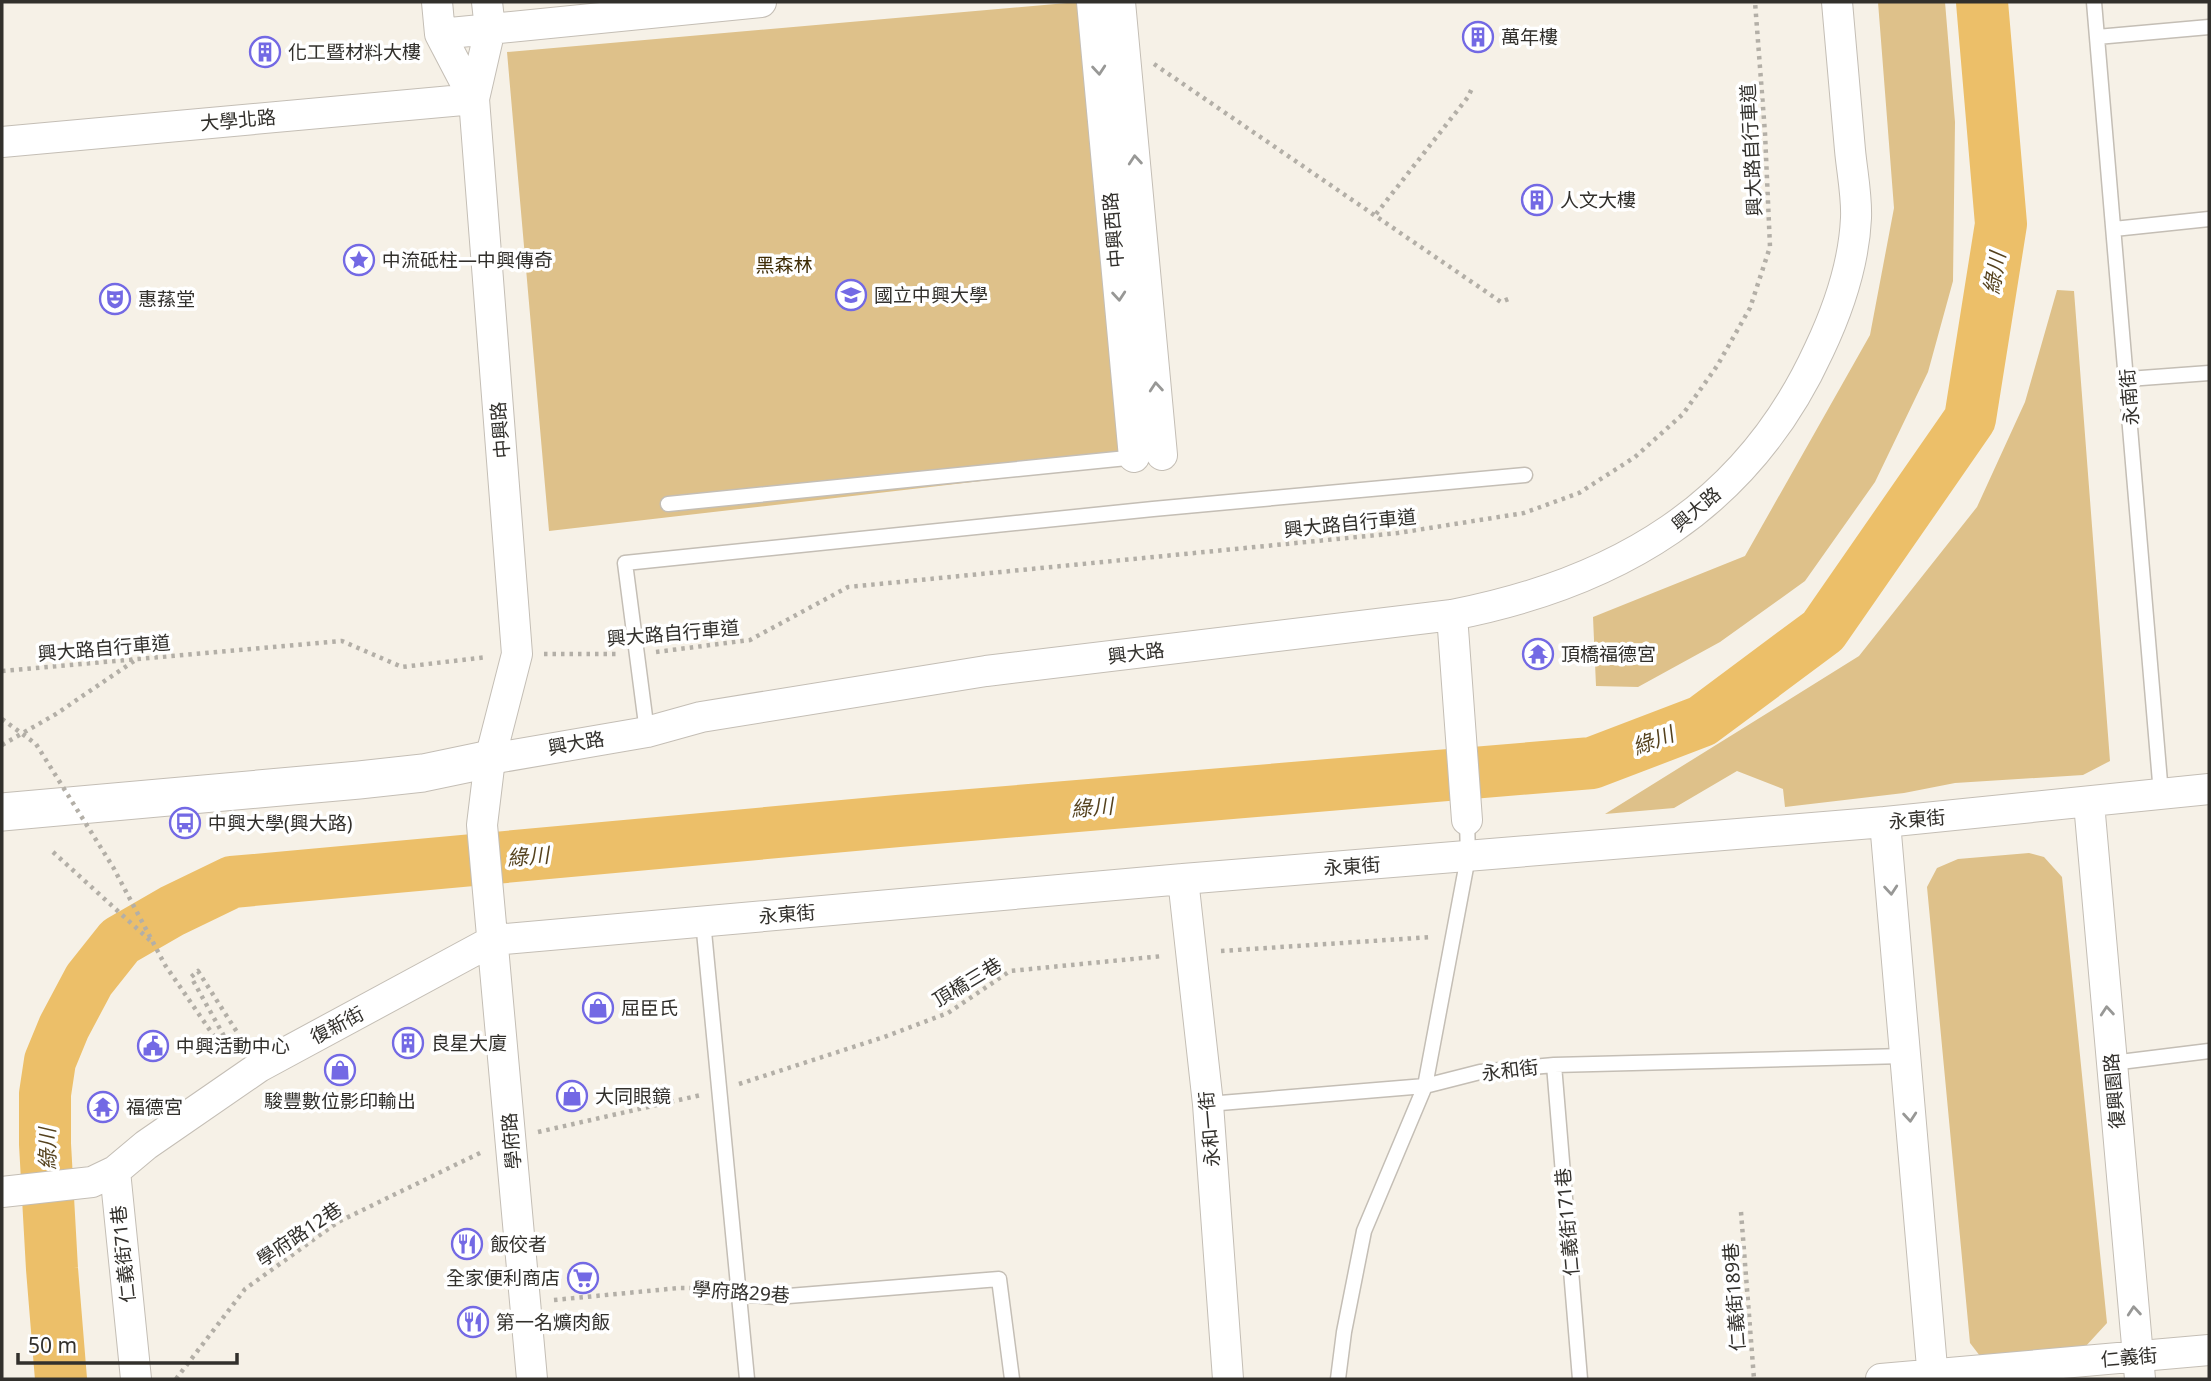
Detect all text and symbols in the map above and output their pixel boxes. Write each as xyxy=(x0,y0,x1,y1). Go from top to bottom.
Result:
building icon: 萬年樓 xyxy=(1461,20,1495,54)
place label: 萬年樓 xyxy=(1501,24,1558,50)
building icon: 化工暨材料大樓 xyxy=(248,35,282,69)
place label: 化工暨材料大樓 xyxy=(288,39,421,65)
one-way arrow xyxy=(1091,64,1106,76)
street label: 興大路自行車道 xyxy=(1735,83,1767,217)
street label: 大學北路 xyxy=(199,104,277,136)
one-way arrow xyxy=(1128,155,1143,166)
building icon: 人文大樓 xyxy=(1520,183,1554,217)
place label: 人文大樓 xyxy=(1560,187,1636,213)
street label: 中興西路 xyxy=(1097,191,1129,269)
place icon: 中流砥柱—中興傳奇 xyxy=(342,243,376,277)
place label: 中流砥柱—中興傳奇 xyxy=(382,247,553,273)
water label: 綠川 xyxy=(1977,248,2011,296)
park label: 黑森林 xyxy=(755,252,813,278)
school or university icon: 國立中興大學 xyxy=(834,278,868,312)
theatre icon: 惠蓀堂 xyxy=(98,282,132,316)
place label: 國立中興大學 xyxy=(874,282,988,308)
place label: 惠蓀堂 xyxy=(138,286,195,312)
one-way arrow xyxy=(1112,290,1127,302)
street label: 永南街 xyxy=(2114,367,2144,427)
one-way arrow xyxy=(1149,381,1164,392)
street label: 中興路 xyxy=(485,400,515,460)
street label: 興大路 xyxy=(1666,481,1726,537)
street label: 興大路自行車道 xyxy=(1282,503,1418,543)
street label: 興大路自行車道 xyxy=(606,614,740,652)
street label: 興大路自行車道 xyxy=(37,629,171,667)
street label: 興大路 xyxy=(1106,637,1166,669)
temple icon: 頂橋福德宮 xyxy=(1521,637,1555,671)
place label: 頂橋福德宮 xyxy=(1561,641,1656,667)
water label: 綠川 xyxy=(1628,719,1679,761)
street label: 興大路 xyxy=(546,725,606,761)
water label: 綠川 xyxy=(1070,791,1116,823)
street label: 永東街 xyxy=(1887,804,1947,834)
bus stop icon: 中興大學(興大路) xyxy=(168,806,202,840)
place label: 中興大學(興大路) xyxy=(208,810,352,836)
water label: 綠川 xyxy=(506,840,552,872)
street label: 永東街 xyxy=(1323,851,1381,881)
one-way arrow xyxy=(1883,885,1898,896)
street label: 永東街 xyxy=(757,899,817,929)
street label: 頂橋三巷 xyxy=(928,951,1006,1013)
shop icon: 屈臣氏 xyxy=(581,991,615,1025)
place label: 屈臣氏 xyxy=(621,995,678,1021)
street label: 復新街 xyxy=(306,1000,368,1050)
one-way arrow xyxy=(2100,1006,2115,1017)
building icon: 良星大廈 xyxy=(391,1026,425,1060)
public building icon: 中興活動中心 xyxy=(136,1029,170,1063)
place label: 良星大廈 xyxy=(431,1030,507,1056)
place label: 中興活動中心 xyxy=(176,1033,290,1059)
street label: 復興園路 xyxy=(2098,1052,2130,1130)
shop icon: 駿豐數位影印輸出 xyxy=(323,1053,357,1087)
street label: 永和街 xyxy=(1480,1054,1540,1086)
shop icon: 大同眼鏡 xyxy=(555,1079,589,1113)
place label: 大同眼鏡 xyxy=(595,1083,671,1109)
place label: 駿豐數位影印輸出 xyxy=(264,1088,416,1114)
temple icon: 福德宮 xyxy=(86,1090,120,1124)
street label: 永和一街 xyxy=(1193,1090,1225,1168)
place label: 福德宮 xyxy=(126,1094,183,1120)
street label: 學府路 xyxy=(496,1111,526,1171)
one-way arrow xyxy=(1902,1111,1917,1122)
water label: 綠川 xyxy=(33,1126,61,1170)
street label: 仁義街171巷 xyxy=(1549,1167,1585,1277)
street label: 學府路12巷 xyxy=(251,1196,347,1272)
street label: 仁義街71巷 xyxy=(105,1204,141,1304)
restaurant icon: 飯佼者 xyxy=(450,1227,484,1261)
place label: 飯佼者 xyxy=(490,1231,547,1257)
street label: 仁義街189巷 xyxy=(1717,1242,1751,1352)
supermarket icon: 全家便利商店 xyxy=(566,1261,600,1295)
place label: 全家便利商店 xyxy=(446,1265,560,1291)
street label: 學府路29巷 xyxy=(691,1276,791,1308)
restaurant icon: 第一名爌肉飯 xyxy=(456,1305,490,1339)
one-way arrow xyxy=(2127,1305,2142,1316)
place label: 第一名爌肉飯 xyxy=(496,1309,610,1335)
scale bar xyxy=(18,1322,236,1366)
text: 50 m xyxy=(28,1331,77,1359)
street label: 仁義街 xyxy=(2099,1342,2159,1372)

